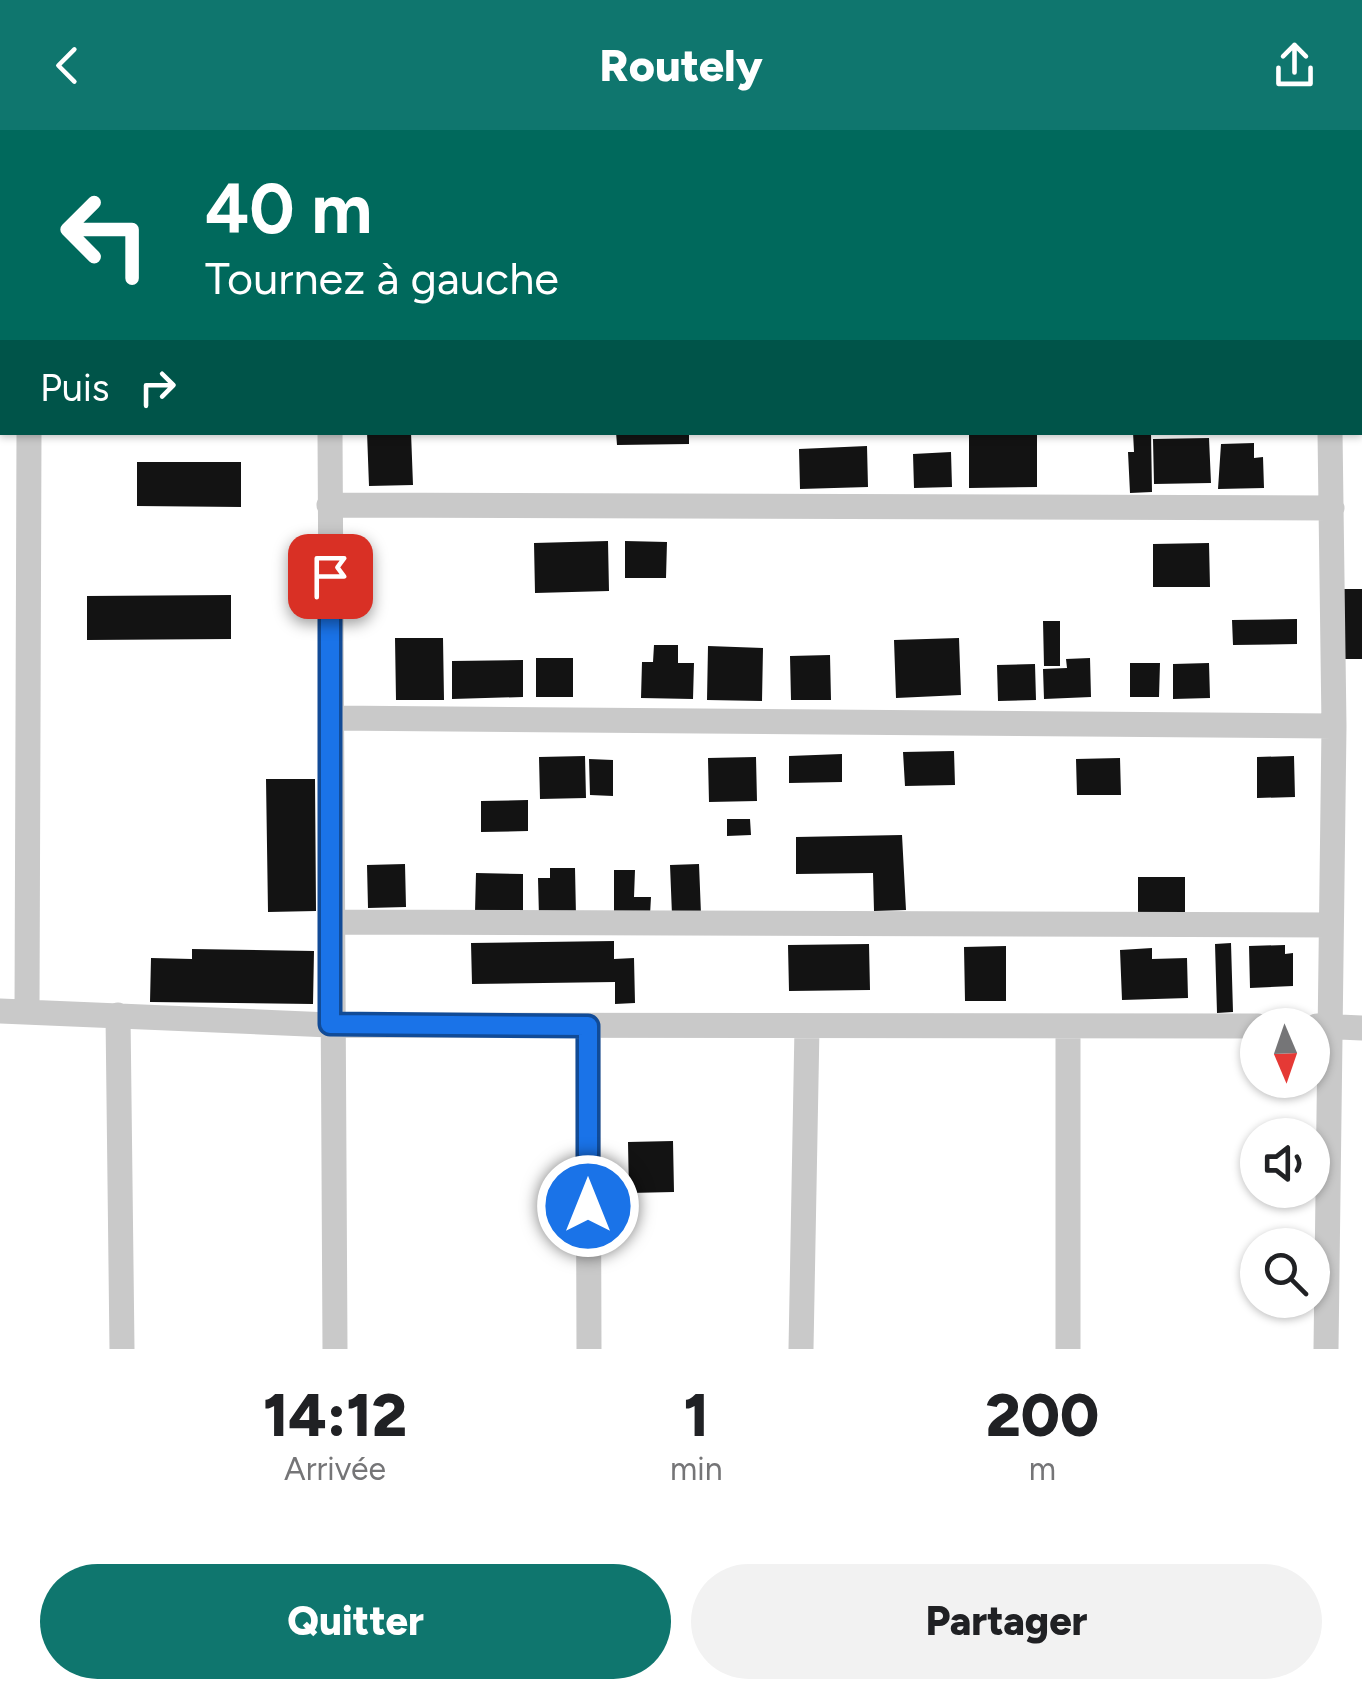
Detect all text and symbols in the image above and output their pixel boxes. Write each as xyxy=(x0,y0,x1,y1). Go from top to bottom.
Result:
icon: back xyxy=(40,38,95,93)
text: Routely xyxy=(599,38,763,92)
icon: share xyxy=(1267,38,1322,93)
text: 40 m xyxy=(205,166,372,251)
icon: left xyxy=(40,170,170,300)
text: Tournez à gauche xyxy=(205,251,559,305)
icon: right xyxy=(130,360,185,415)
text: Puis xyxy=(40,365,110,411)
pin xyxy=(288,534,373,619)
icon: arrive xyxy=(303,549,358,604)
north arrow xyxy=(1240,1008,1330,1098)
map controls xyxy=(1240,1008,1330,1318)
button: sound xyxy=(1240,1118,1330,1208)
position arrow xyxy=(536,1154,640,1258)
button: search xyxy=(1240,1228,1330,1318)
text: 14:12 xyxy=(263,1379,407,1451)
text: 1 xyxy=(684,1379,709,1451)
text: 200 xyxy=(986,1379,1099,1451)
text: Arrivée xyxy=(284,1450,386,1488)
text: min xyxy=(670,1450,723,1488)
text: m xyxy=(1029,1450,1056,1488)
button: Quitter xyxy=(40,1564,671,1679)
button: Partager xyxy=(691,1564,1322,1679)

